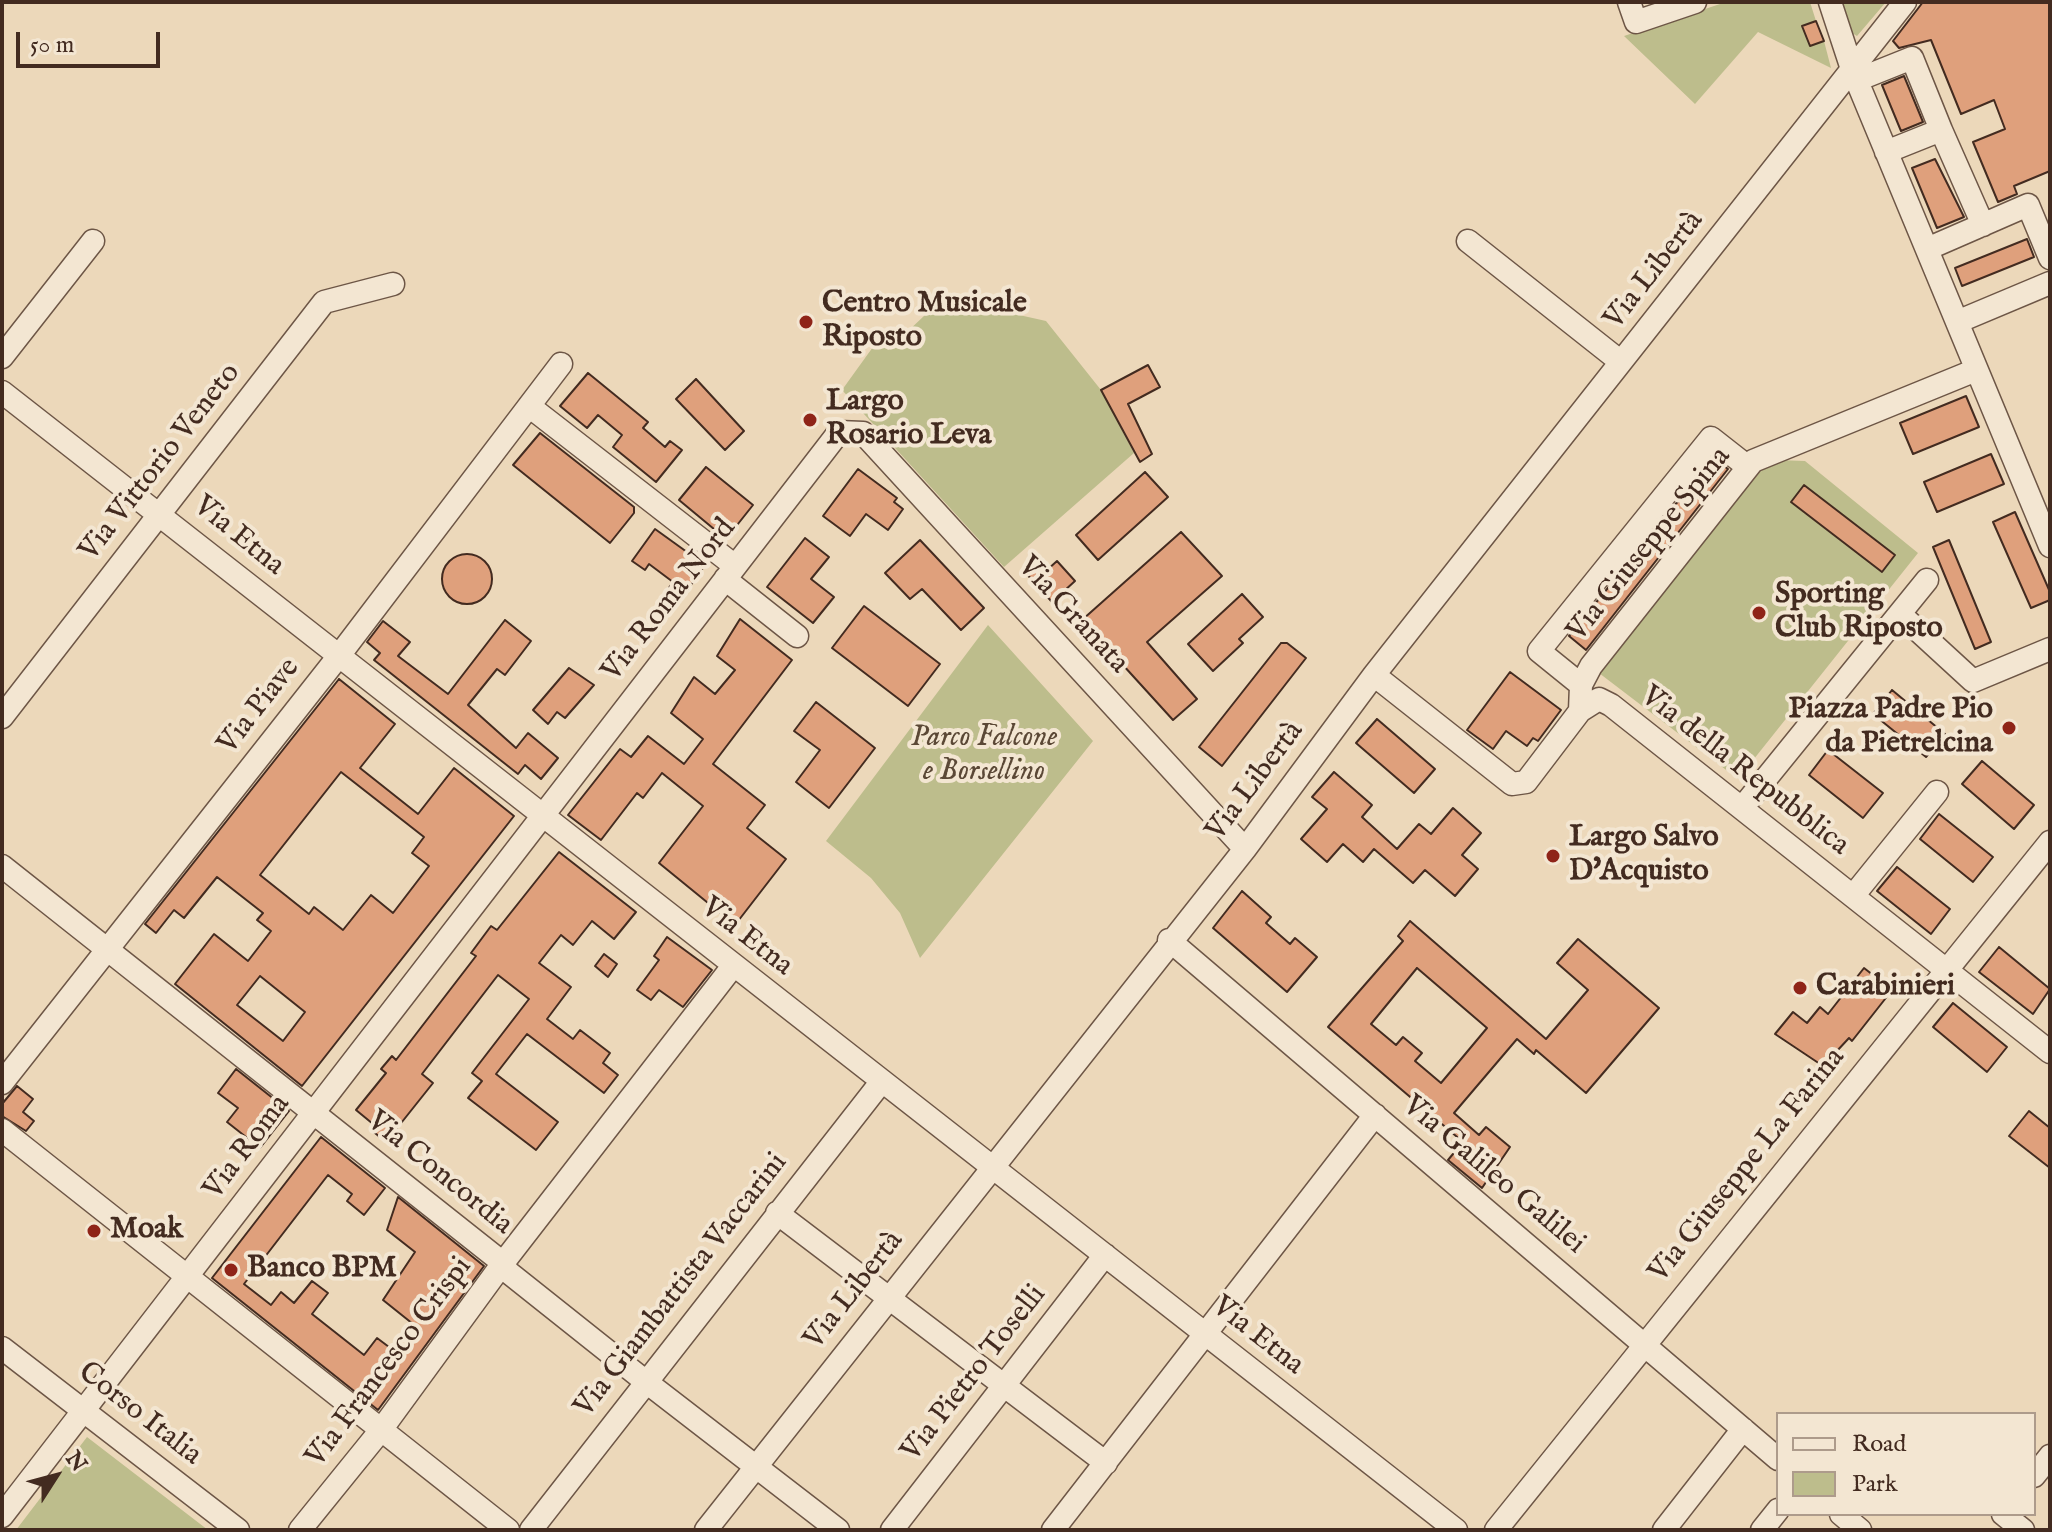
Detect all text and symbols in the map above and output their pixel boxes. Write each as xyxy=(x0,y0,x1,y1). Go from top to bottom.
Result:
scale bar xyxy=(20,16,164,66)
text: 50 m xyxy=(30,30,74,61)
street label: Via Libertà xyxy=(1598,205,1712,337)
place label: Centro Musicale Riposto xyxy=(822,287,1027,358)
marker: Centro Musicale Riposto xyxy=(797,313,815,331)
street label: Via Vittorio Veneto xyxy=(73,357,249,569)
place label: Largo Rosario Leva xyxy=(826,385,991,456)
marker: Largo Rosario Leva xyxy=(801,411,819,429)
street label: Via Giuseppe Spina xyxy=(1560,440,1740,650)
street label: Via Etna xyxy=(185,489,291,585)
street label: Via Roma Nord xyxy=(595,512,745,690)
street label: Via Granata xyxy=(1009,550,1135,682)
place label: Sporting Club Riposto xyxy=(1775,578,1943,648)
marker: Sporting Club Riposto xyxy=(1750,604,1768,622)
street label: Via Piave xyxy=(211,652,309,762)
street label: Via della Repubblica xyxy=(1632,679,1856,865)
place label: Piazza Padre Pio da Pietrelcina xyxy=(1789,693,1993,764)
street label: Via Libertà xyxy=(1199,715,1313,849)
marker: Piazza Padre Pio da Pietrelcina xyxy=(2000,719,2018,737)
park label: Parco Falcone e Borsellino xyxy=(911,721,1057,792)
place label: Largo Salvo D'Acquisto xyxy=(1569,821,1719,892)
marker: Largo Salvo D'Acquisto xyxy=(1544,847,1562,865)
street label: Via Etna xyxy=(693,891,799,985)
place label: Carabinieri xyxy=(1816,970,1955,1006)
marker: Carabinieri xyxy=(1791,979,1809,997)
street label: Via Giuseppe La Farina xyxy=(1642,1041,1854,1291)
street label: Via Roma xyxy=(197,1088,299,1208)
street label: Via Galileo Galilei xyxy=(1394,1089,1592,1263)
street label: Via Concordia xyxy=(359,1104,519,1244)
street label: Via Giambattista Vaccarini xyxy=(568,1147,796,1425)
place label: Moak xyxy=(110,1213,183,1249)
marker: Moak xyxy=(85,1222,103,1240)
street label: Via Libertà xyxy=(798,1225,912,1357)
street label: Via Francesco Crispi xyxy=(299,1251,481,1475)
place label: Banco BPM xyxy=(247,1252,397,1288)
marker: Banco BPM xyxy=(222,1261,240,1279)
street label: Via Pietro Toselli xyxy=(895,1278,1055,1470)
street label: Via Etna xyxy=(1204,1290,1310,1384)
street label: Corso Italia xyxy=(70,1356,208,1474)
legend xyxy=(1776,1412,2036,1516)
text: Road xyxy=(1852,1429,1906,1460)
north arrow xyxy=(16,1436,96,1516)
text: N xyxy=(58,1446,92,1478)
text: Park xyxy=(1852,1469,1898,1500)

